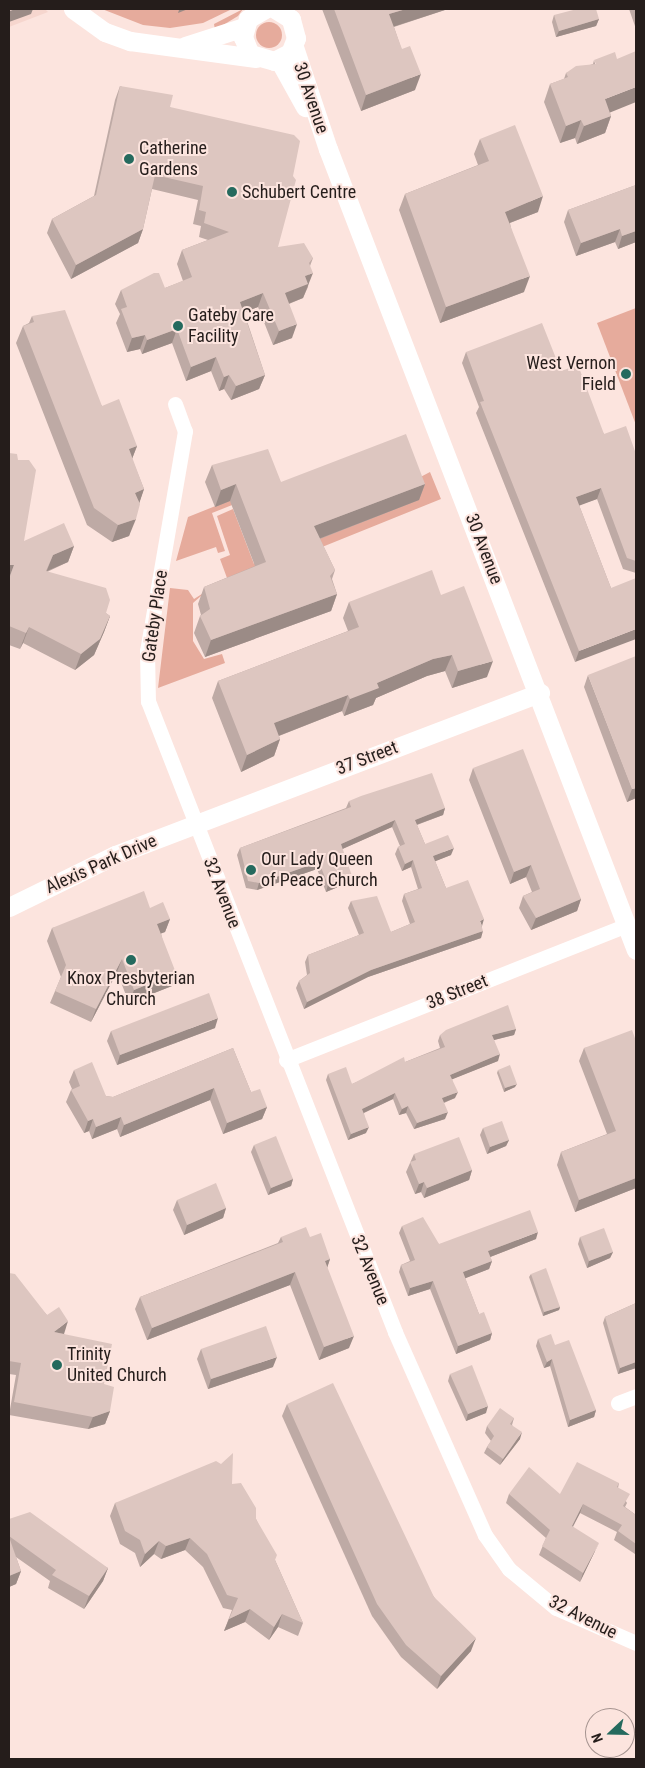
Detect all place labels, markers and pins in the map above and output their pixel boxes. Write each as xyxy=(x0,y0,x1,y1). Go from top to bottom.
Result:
place label: Catherine Gardens xyxy=(139,138,207,180)
marker: Catherine Gardens xyxy=(123,153,135,165)
place label: Schubert Centre xyxy=(242,181,356,203)
marker: Schubert Centre xyxy=(226,186,238,198)
place label: Gateby Care Facility xyxy=(188,305,274,348)
marker: Gateby Care Facility xyxy=(172,320,184,332)
place label: West Vernon Field xyxy=(526,353,616,396)
marker: West Vernon Field xyxy=(620,368,632,380)
place label: Our Lady Queen of Peace Church xyxy=(261,849,378,892)
marker: Our Lady Queen of Peace Church xyxy=(245,864,257,876)
marker: Knox Presbyterian Church xyxy=(125,954,137,966)
place label: Knox Presbyterian Church xyxy=(67,968,195,1011)
place label: Trinity United Church xyxy=(67,1344,167,1386)
marker: Trinity United Church xyxy=(51,1359,63,1371)

